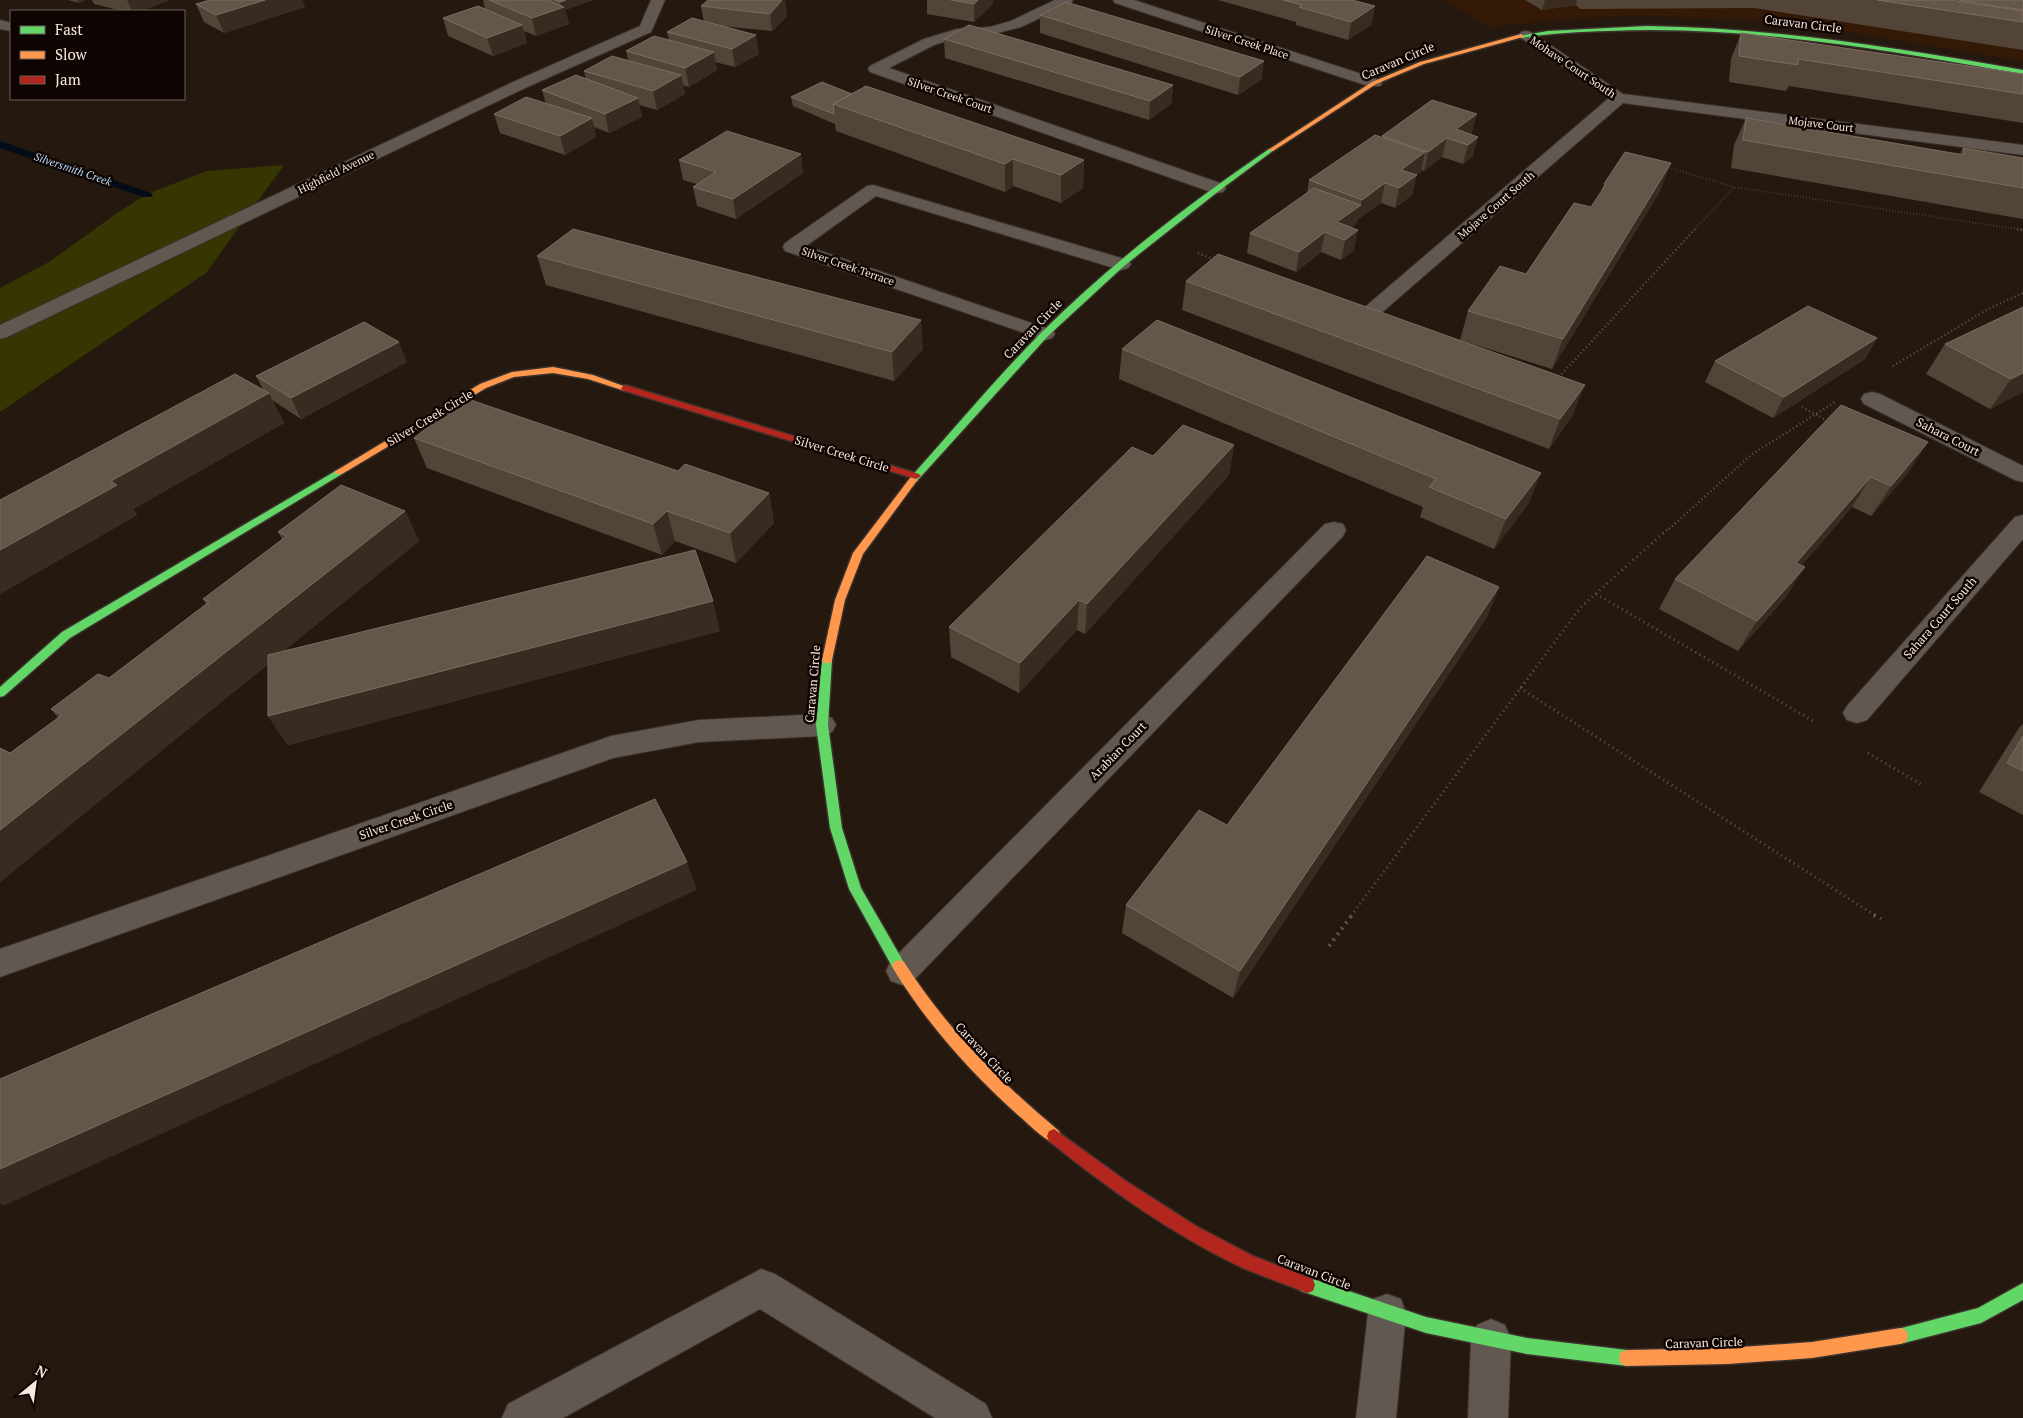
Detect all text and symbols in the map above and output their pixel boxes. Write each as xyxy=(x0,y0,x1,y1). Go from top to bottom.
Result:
legend xyxy=(10,10,185,100)
street label: Caravan Circle xyxy=(1764,11,1843,36)
text: Fast xyxy=(55,19,83,39)
street label: Silver Creek Place xyxy=(1203,22,1291,62)
street label: Mohave Court South xyxy=(1528,33,1619,101)
street label: Caravan Circle xyxy=(1359,38,1437,83)
text: Slow xyxy=(55,44,88,64)
text: Jam xyxy=(55,69,81,89)
street label: Silver Creek Court xyxy=(906,74,994,116)
street label: Mojave Court xyxy=(1788,113,1854,135)
street label: Highfield Avenue xyxy=(295,147,377,197)
water label: Silversmith Creek xyxy=(32,149,114,189)
street label: Mojave Court South xyxy=(1455,168,1538,242)
street label: Silver Creek Terrace xyxy=(800,244,897,289)
street label: Caravan Circle xyxy=(1000,295,1065,362)
street label: Silver Creek Circle xyxy=(384,386,476,449)
street label: Sahara Court xyxy=(1914,414,1983,459)
street label: Silver Creek Circle xyxy=(793,432,891,475)
street label: Sahara Court South xyxy=(1900,574,1979,662)
street label: Caravan Circle xyxy=(802,645,823,723)
street label: Arabian Court xyxy=(1086,718,1150,783)
street label: Silver Creek Circle xyxy=(357,797,455,843)
street label: Caravan Circle xyxy=(952,1019,1016,1086)
street label: Caravan Circle xyxy=(1275,1251,1353,1292)
street label: Caravan Circle xyxy=(1665,1334,1743,1351)
north arrow xyxy=(10,1358,60,1408)
text: N xyxy=(32,1360,51,1382)

